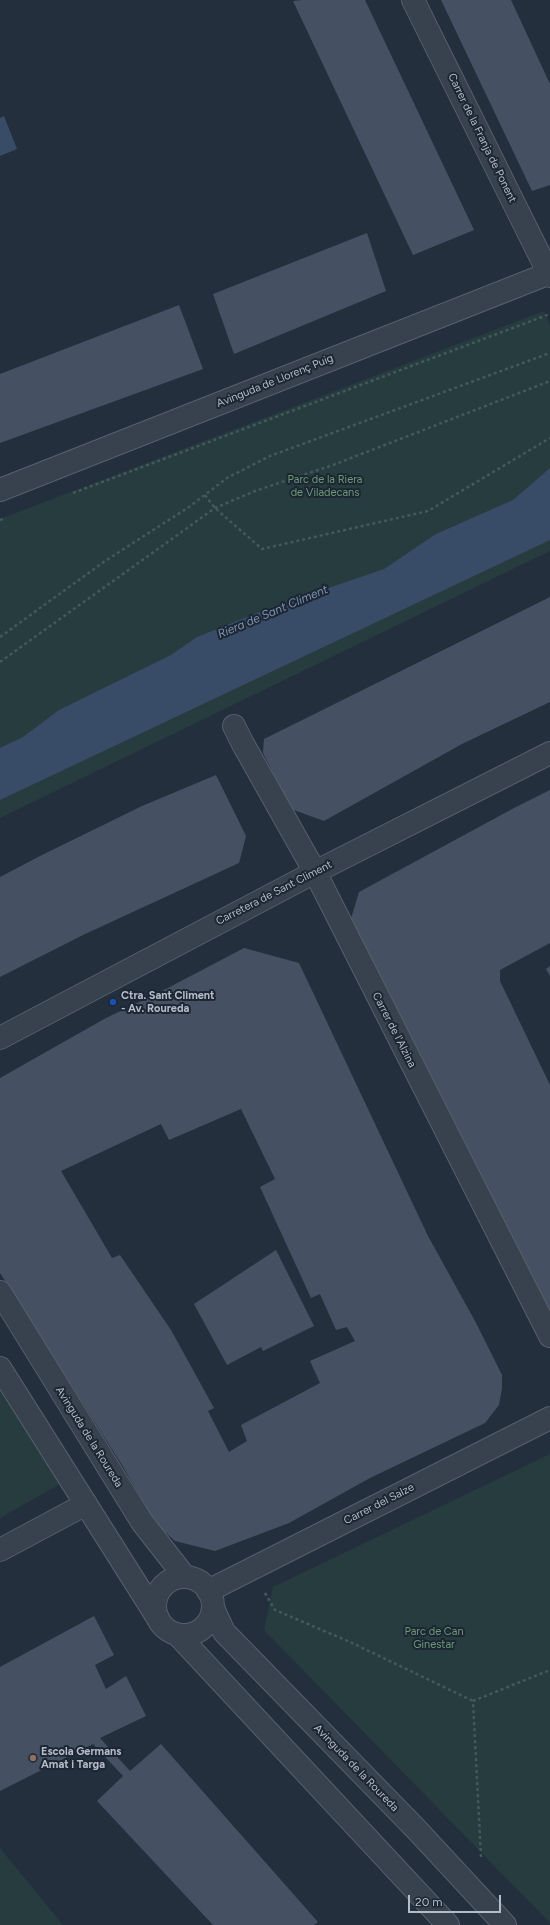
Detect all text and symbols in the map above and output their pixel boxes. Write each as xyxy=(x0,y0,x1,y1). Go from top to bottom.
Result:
street label: Carrer de la Franja de Ponent xyxy=(445,71,519,205)
street label: Avinguda de Llorenç Puig xyxy=(215,352,335,410)
park label: Parc de la Riera de Viladecans xyxy=(288,473,362,499)
water label: Riera de Sant Climent xyxy=(216,582,330,642)
street label: Carretera de Sant Climent xyxy=(214,858,334,928)
place label: Ctra. Sant Climent - Av. Roureda xyxy=(121,989,215,1015)
street label: Carrer de l'Alzina xyxy=(369,990,419,1070)
marker: Ctra. Sant Climent - Av. Roureda xyxy=(108,997,118,1007)
street label: Avinguda de la Roureda xyxy=(53,1384,125,1490)
street label: Carrer del Salze xyxy=(342,1481,416,1527)
park label: Parc de Can Ginestar xyxy=(404,1625,464,1651)
street label: Avinguda de la Roureda xyxy=(311,1722,401,1814)
place label: Escola Germans Amat i Targa xyxy=(41,1745,121,1771)
marker: Escola Germans Amat i Targa xyxy=(28,1753,38,1763)
scale bar xyxy=(410,1887,503,1913)
text: 20 m xyxy=(415,1895,443,1909)

